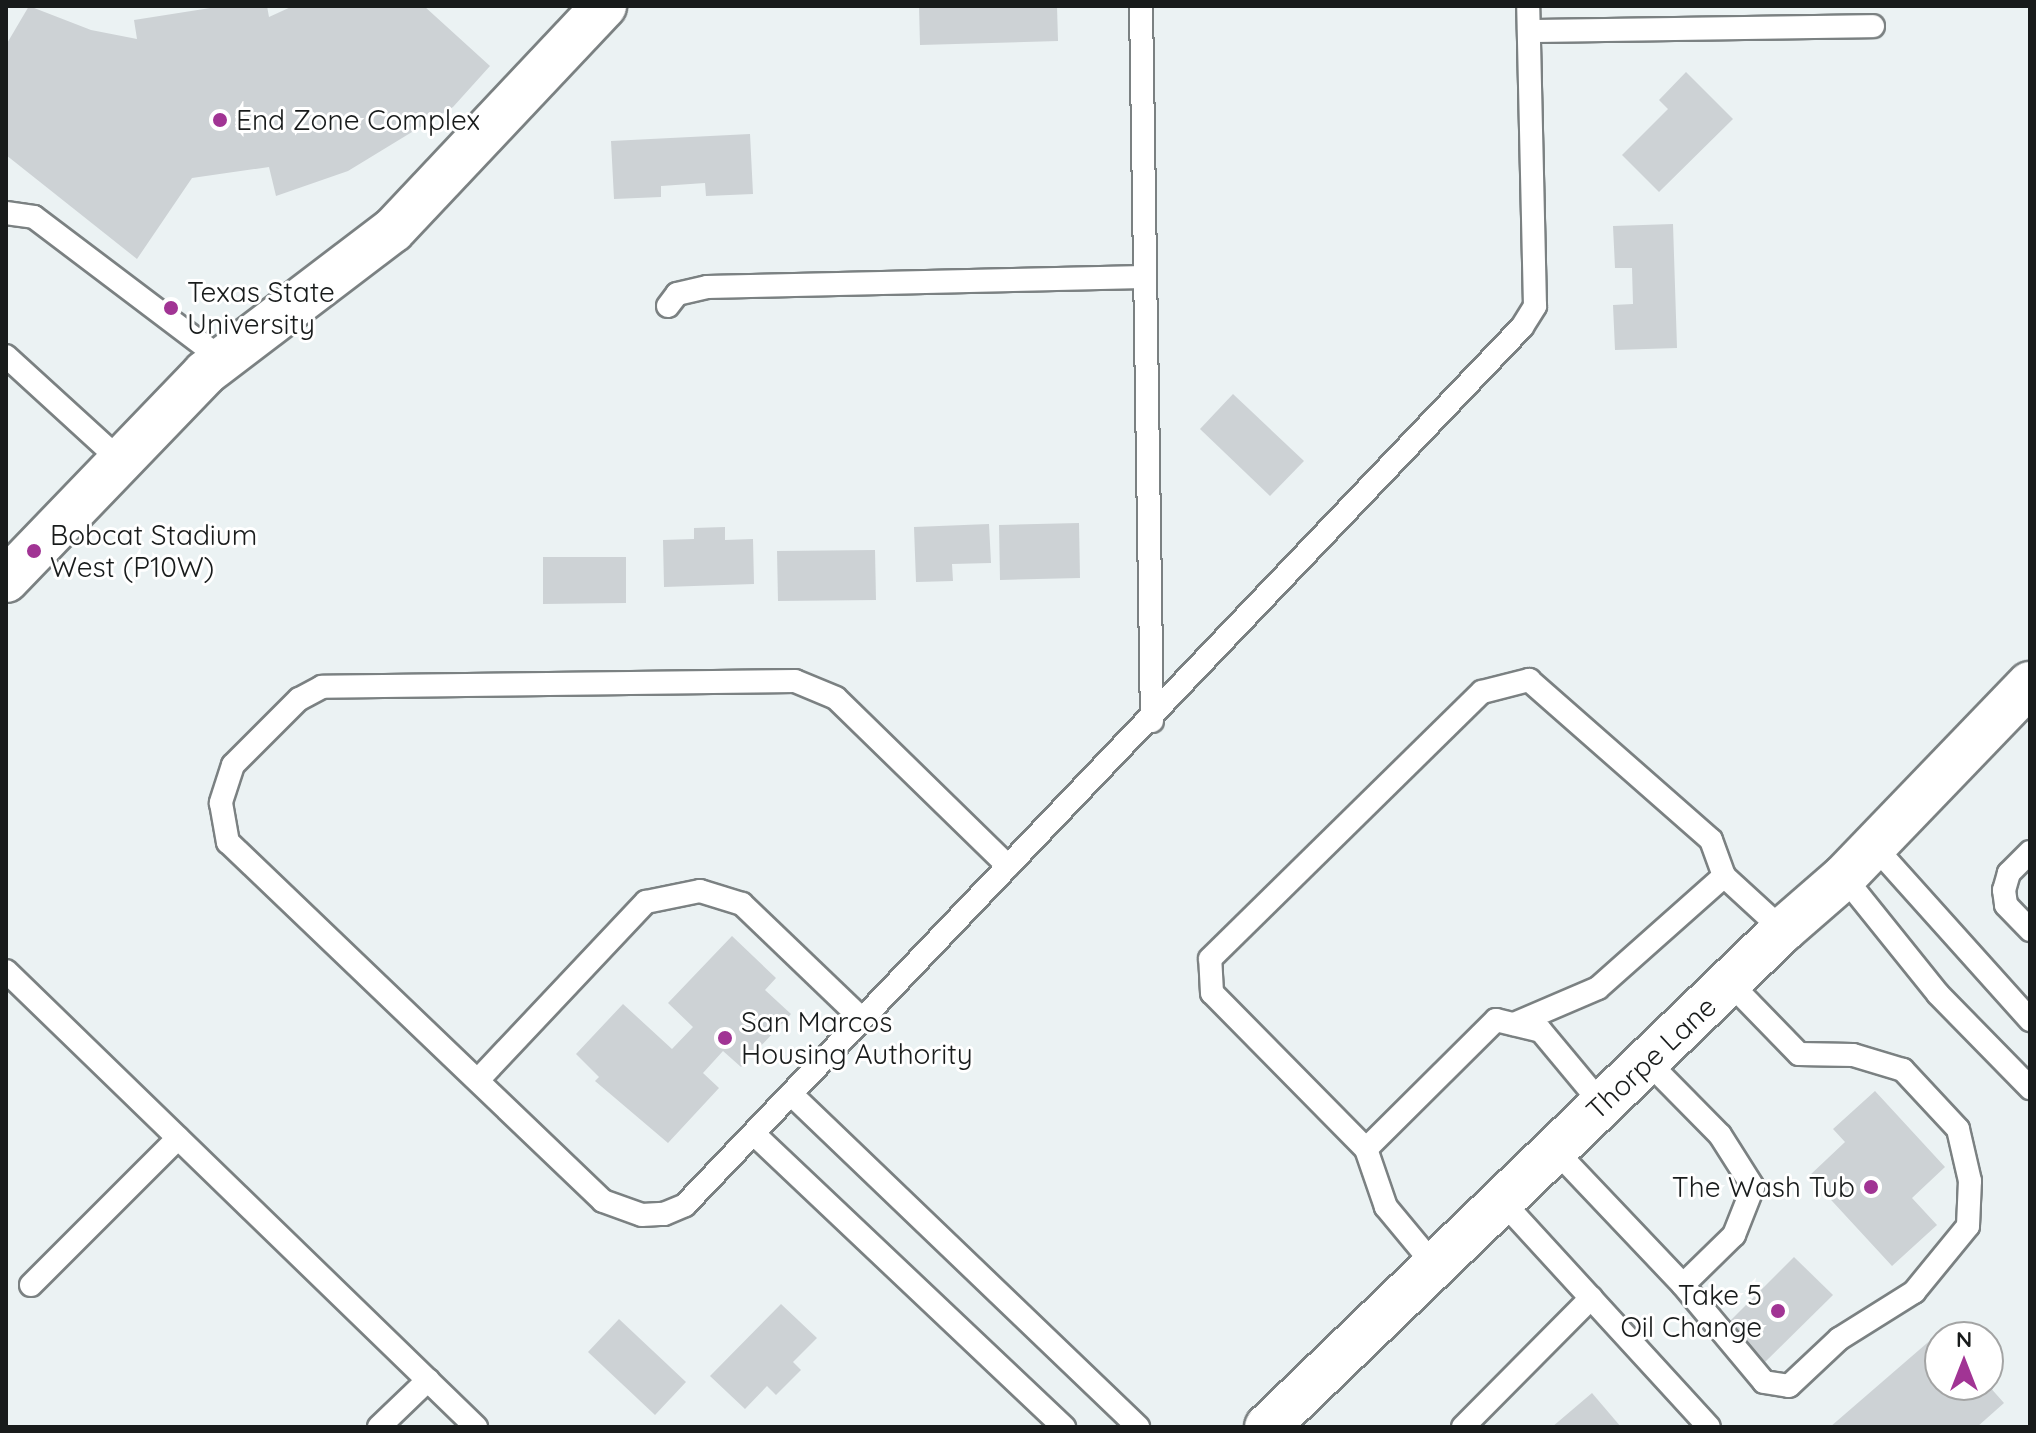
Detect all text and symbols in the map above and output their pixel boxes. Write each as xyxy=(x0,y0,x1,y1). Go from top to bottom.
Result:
place label: End Zone Complex xyxy=(236,103,480,137)
marker: End Zone Complex xyxy=(211,111,229,129)
place label: Texas State University xyxy=(187,275,335,341)
marker: Texas State University xyxy=(162,299,180,317)
place label: Bobcat Stadium West (P10W) xyxy=(50,518,257,584)
marker: Bobcat Stadium West (P10W) xyxy=(25,542,43,560)
street label: Thorpe Lane xyxy=(1579,990,1723,1126)
place label: San Marcos Housing Authority xyxy=(741,1005,973,1071)
marker: San Marcos Housing Authority xyxy=(716,1029,734,1047)
place label: The Wash Tub xyxy=(1672,1170,1855,1204)
marker: The Wash Tub xyxy=(1862,1178,1880,1196)
place label: Take 5 Oil Change xyxy=(1620,1278,1762,1344)
marker: Take 5 Oil Change xyxy=(1769,1302,1787,1320)
north arrow xyxy=(1924,1321,2004,1401)
text: N xyxy=(1956,1325,1972,1353)

